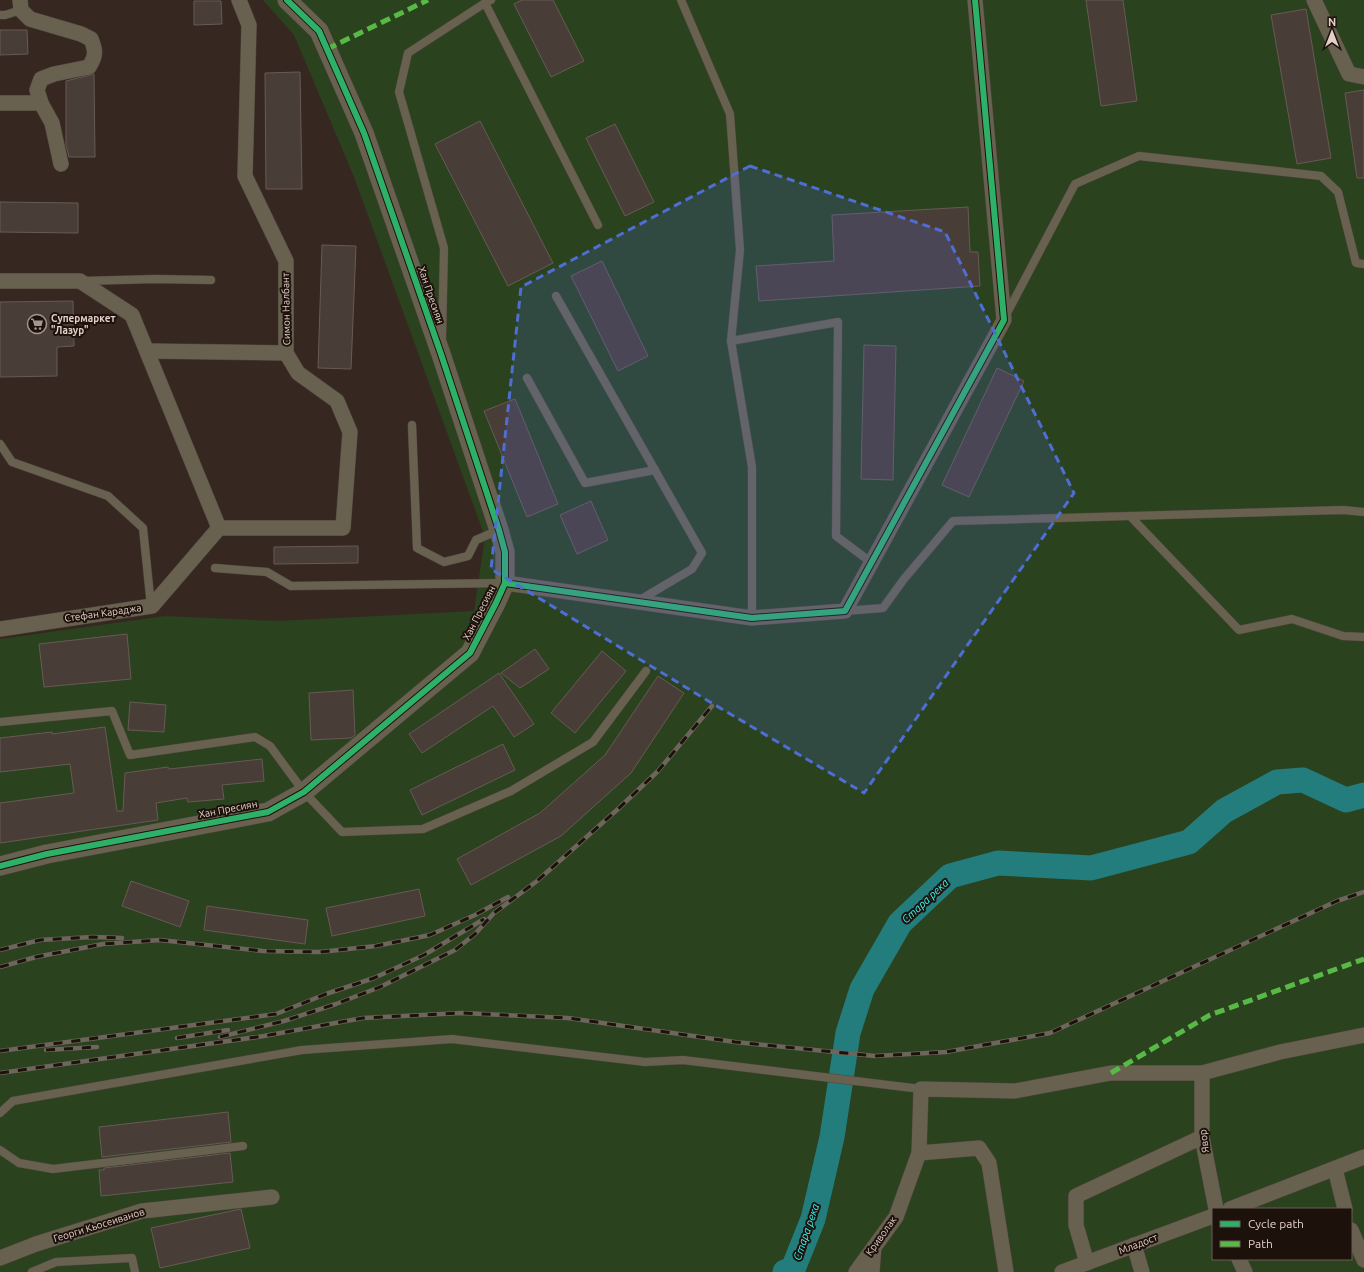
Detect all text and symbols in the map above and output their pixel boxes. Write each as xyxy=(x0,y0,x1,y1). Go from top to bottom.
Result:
north arrow xyxy=(1312,12,1352,52)
text: N xyxy=(1328,16,1336,28)
street label: Хан Пресиян xyxy=(416,265,446,325)
street label: Симон Налбант xyxy=(280,272,292,345)
supermarket icon: Супермаркет "Лазур" xyxy=(26,313,48,335)
place label: Супермаркет "Лазур" xyxy=(51,313,116,336)
street label: Хан Пресиян xyxy=(461,584,497,642)
street label: Стефан Караджа xyxy=(64,602,142,624)
street label: Хан Пресиян xyxy=(198,798,258,820)
water label: Стара река xyxy=(899,876,951,926)
street label: Явор xyxy=(1197,1129,1211,1153)
water label: Стара река xyxy=(791,1202,821,1262)
street label: Георги Кьосеиванов xyxy=(52,1206,146,1244)
legend xyxy=(1212,1208,1352,1260)
street label: Криволак xyxy=(863,1214,899,1258)
text: Cycle path xyxy=(1248,1217,1304,1230)
street label: Младост xyxy=(1117,1231,1159,1256)
text: Path xyxy=(1248,1237,1273,1250)

